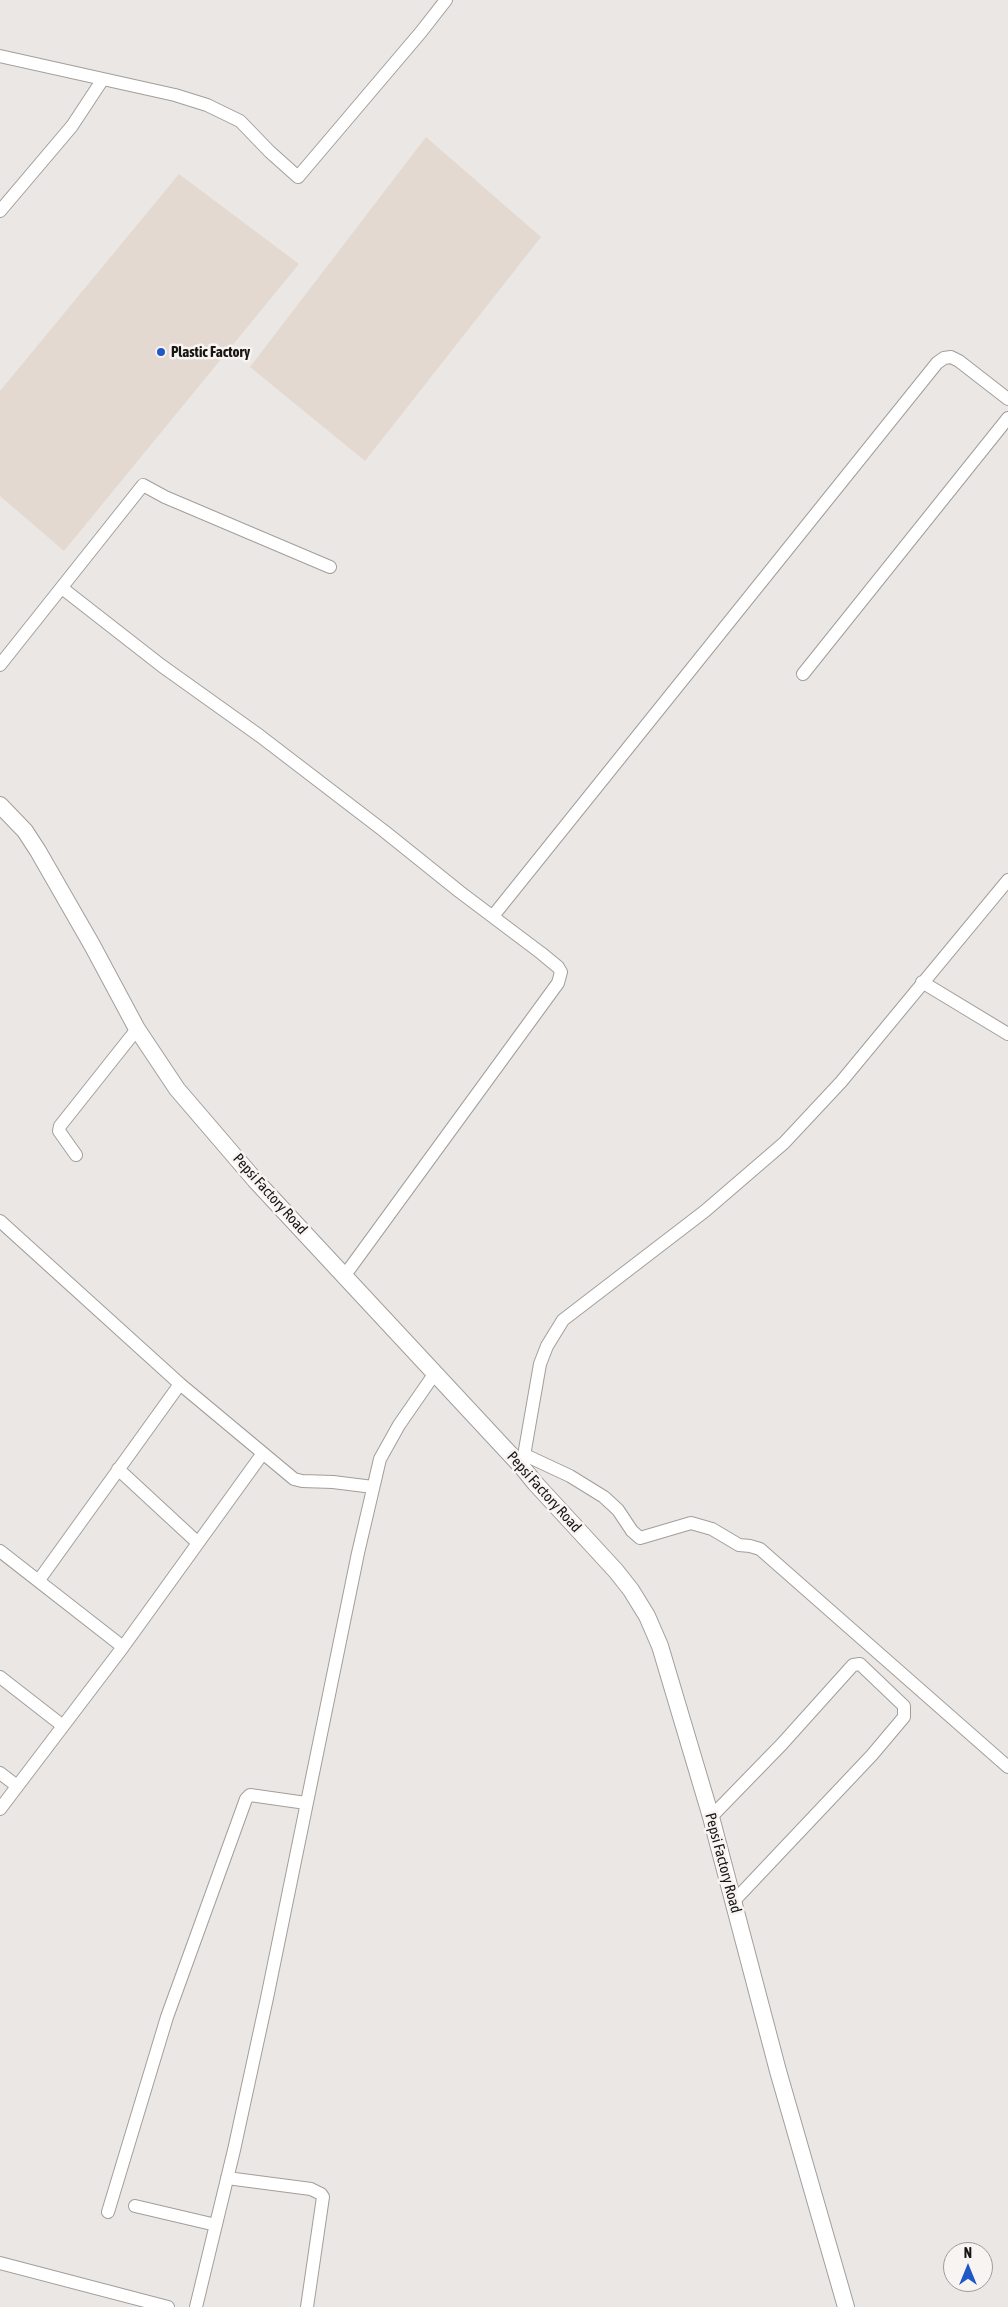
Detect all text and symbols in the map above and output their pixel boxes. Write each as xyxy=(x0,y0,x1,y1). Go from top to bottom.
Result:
place label: Plastic Factory xyxy=(171,343,250,361)
marker: Plastic Factory xyxy=(155,346,167,358)
street label: Pepsi Factory Road xyxy=(229,1150,311,1238)
street label: Pepsi Factory Road xyxy=(503,1448,585,1536)
street label: Pepsi Factory Road xyxy=(701,1811,745,1915)
north arrow xyxy=(943,2242,993,2292)
text: N xyxy=(964,2245,972,2261)

